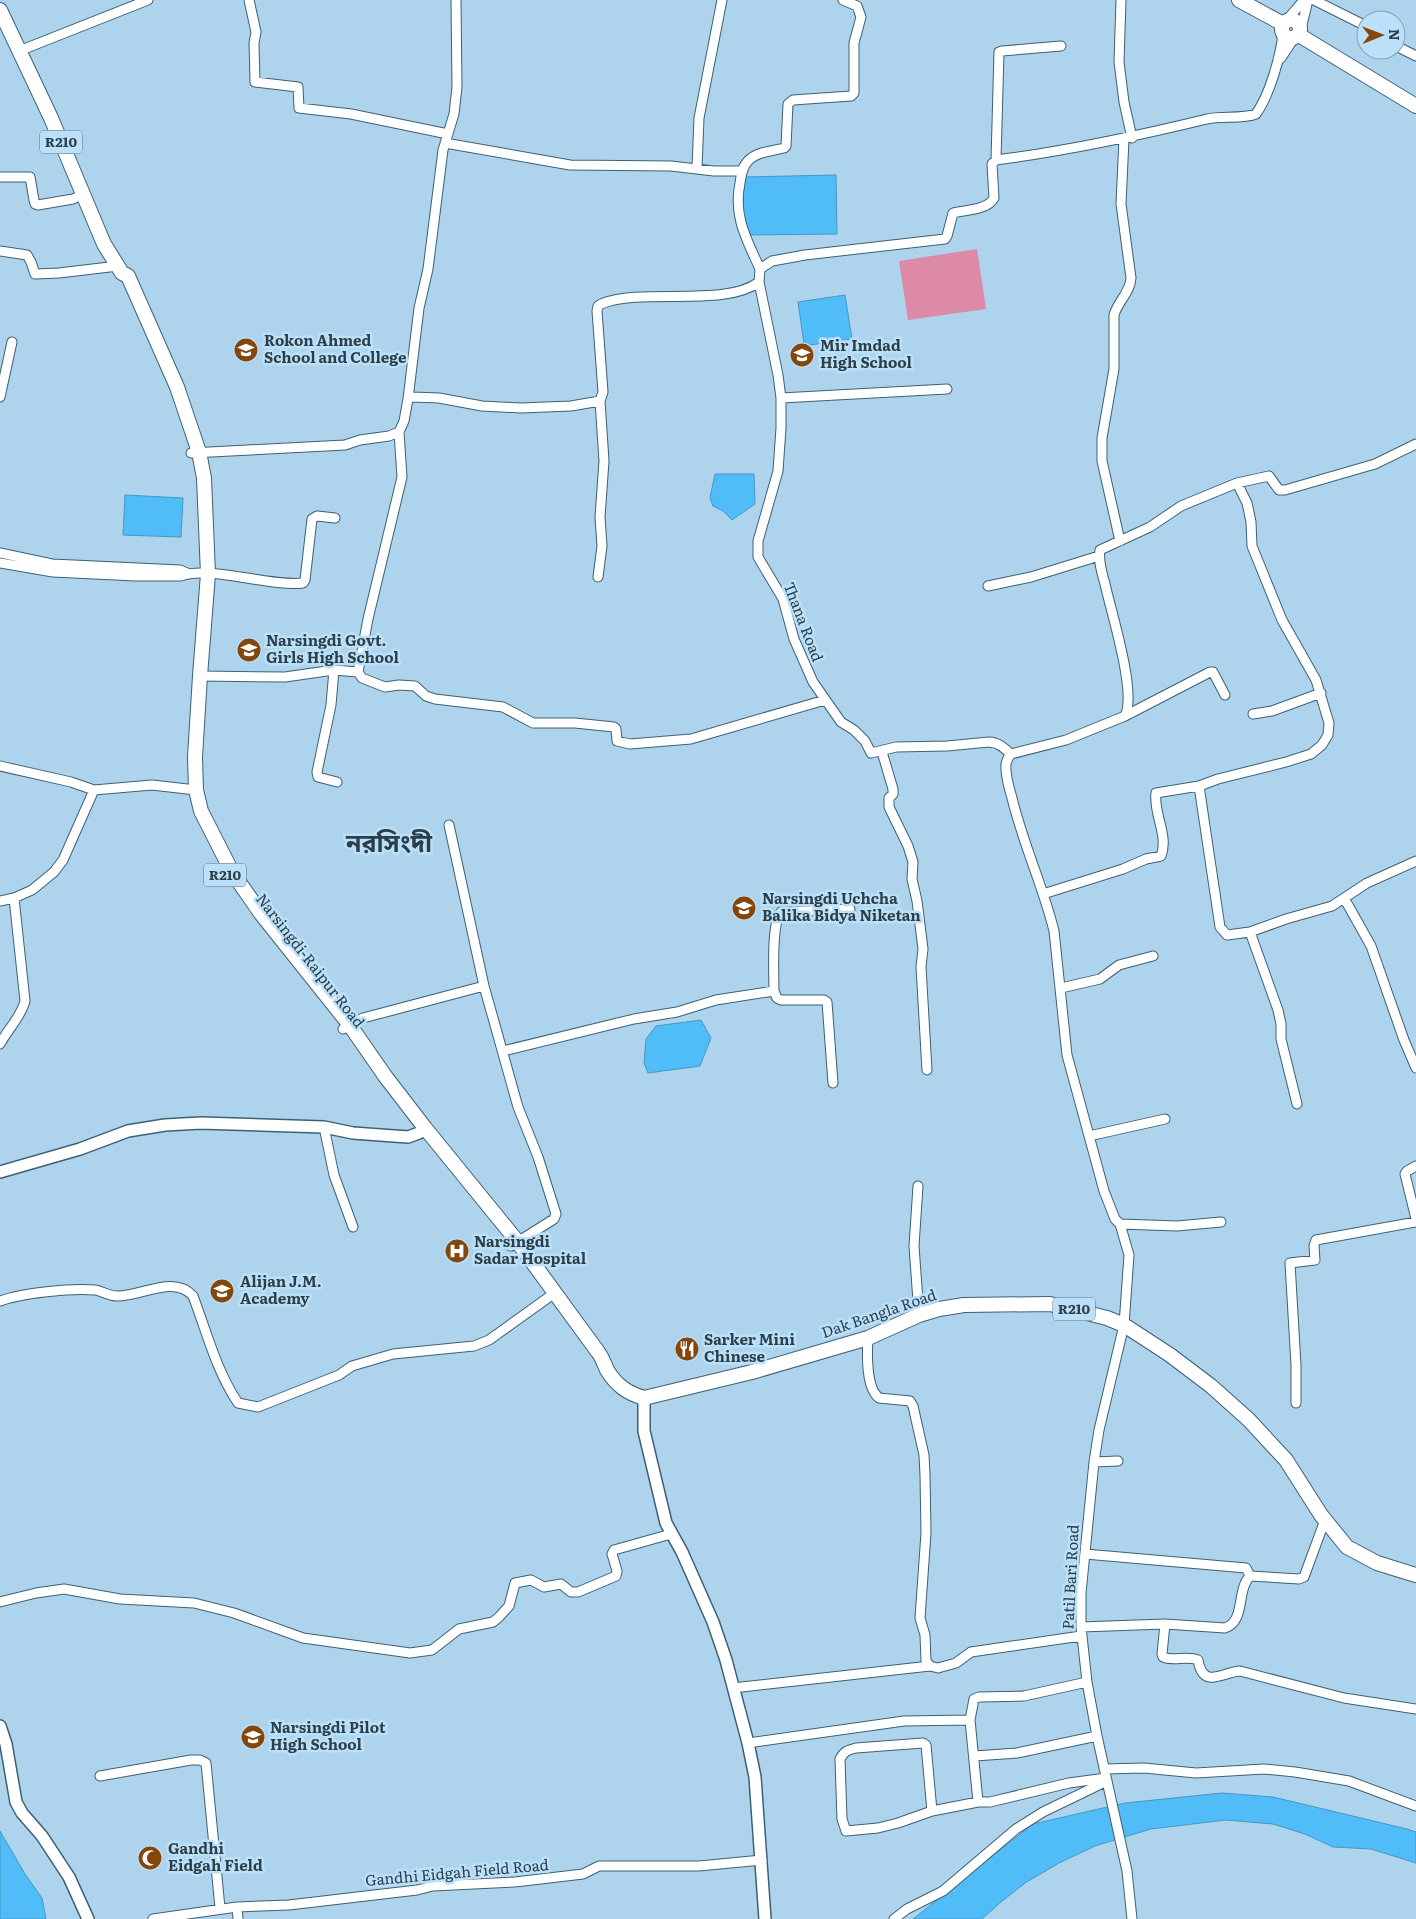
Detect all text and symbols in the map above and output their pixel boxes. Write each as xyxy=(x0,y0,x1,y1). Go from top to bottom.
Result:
north arrow xyxy=(1356,10,1406,60)
text: N xyxy=(1385,29,1405,41)
road number: R210 xyxy=(40,130,82,154)
place label: Rokon Ahmed School and College xyxy=(264,328,407,368)
place label: Mir Imdad High School xyxy=(820,333,913,373)
school or university icon: Rokon Ahmed School and College xyxy=(233,337,259,363)
school or university icon: Mir Imdad High School xyxy=(789,342,815,368)
street label: Thana Road xyxy=(779,578,830,665)
place label: Narsingdi Govt. Girls High School xyxy=(266,628,399,668)
school or university icon: Narsingdi Govt. Girls High School xyxy=(236,637,262,663)
district label: নরসিংদী xyxy=(345,823,433,860)
road number: R210 xyxy=(204,864,246,886)
place label: Narsingdi Uchcha Balika Bidya Niketan xyxy=(762,886,921,926)
street label: Narsingdi-Raipur Road xyxy=(251,888,371,1032)
school or university icon: Narsingdi Uchcha Balika Bidya Niketan xyxy=(731,895,757,921)
place label: Narsingdi Sadar Hospital xyxy=(474,1229,587,1269)
hospital icon: Narsingdi Sadar Hospital xyxy=(444,1238,470,1264)
place label: Alijan J.M. Academy xyxy=(240,1269,322,1309)
school or university icon: Alijan J.M. Academy xyxy=(209,1278,235,1304)
street label: Dak Bangla Road xyxy=(818,1282,939,1343)
road number: R210 xyxy=(1053,1298,1095,1320)
place label: Sarker Mini Chinese xyxy=(704,1327,795,1367)
restaurant icon: Sarker Mini Chinese xyxy=(674,1336,700,1362)
street label: Patil Bari Road xyxy=(1055,1524,1084,1630)
place label: Narsingdi Pilot High School xyxy=(270,1715,386,1755)
school or university icon: Narsingdi Pilot High School xyxy=(240,1724,266,1750)
place label: Gandhi Eidgah Field xyxy=(168,1836,263,1876)
mosque icon: Gandhi Eidgah Field xyxy=(137,1845,163,1871)
street label: Gandhi Eidgah Field Road xyxy=(364,1852,550,1891)

